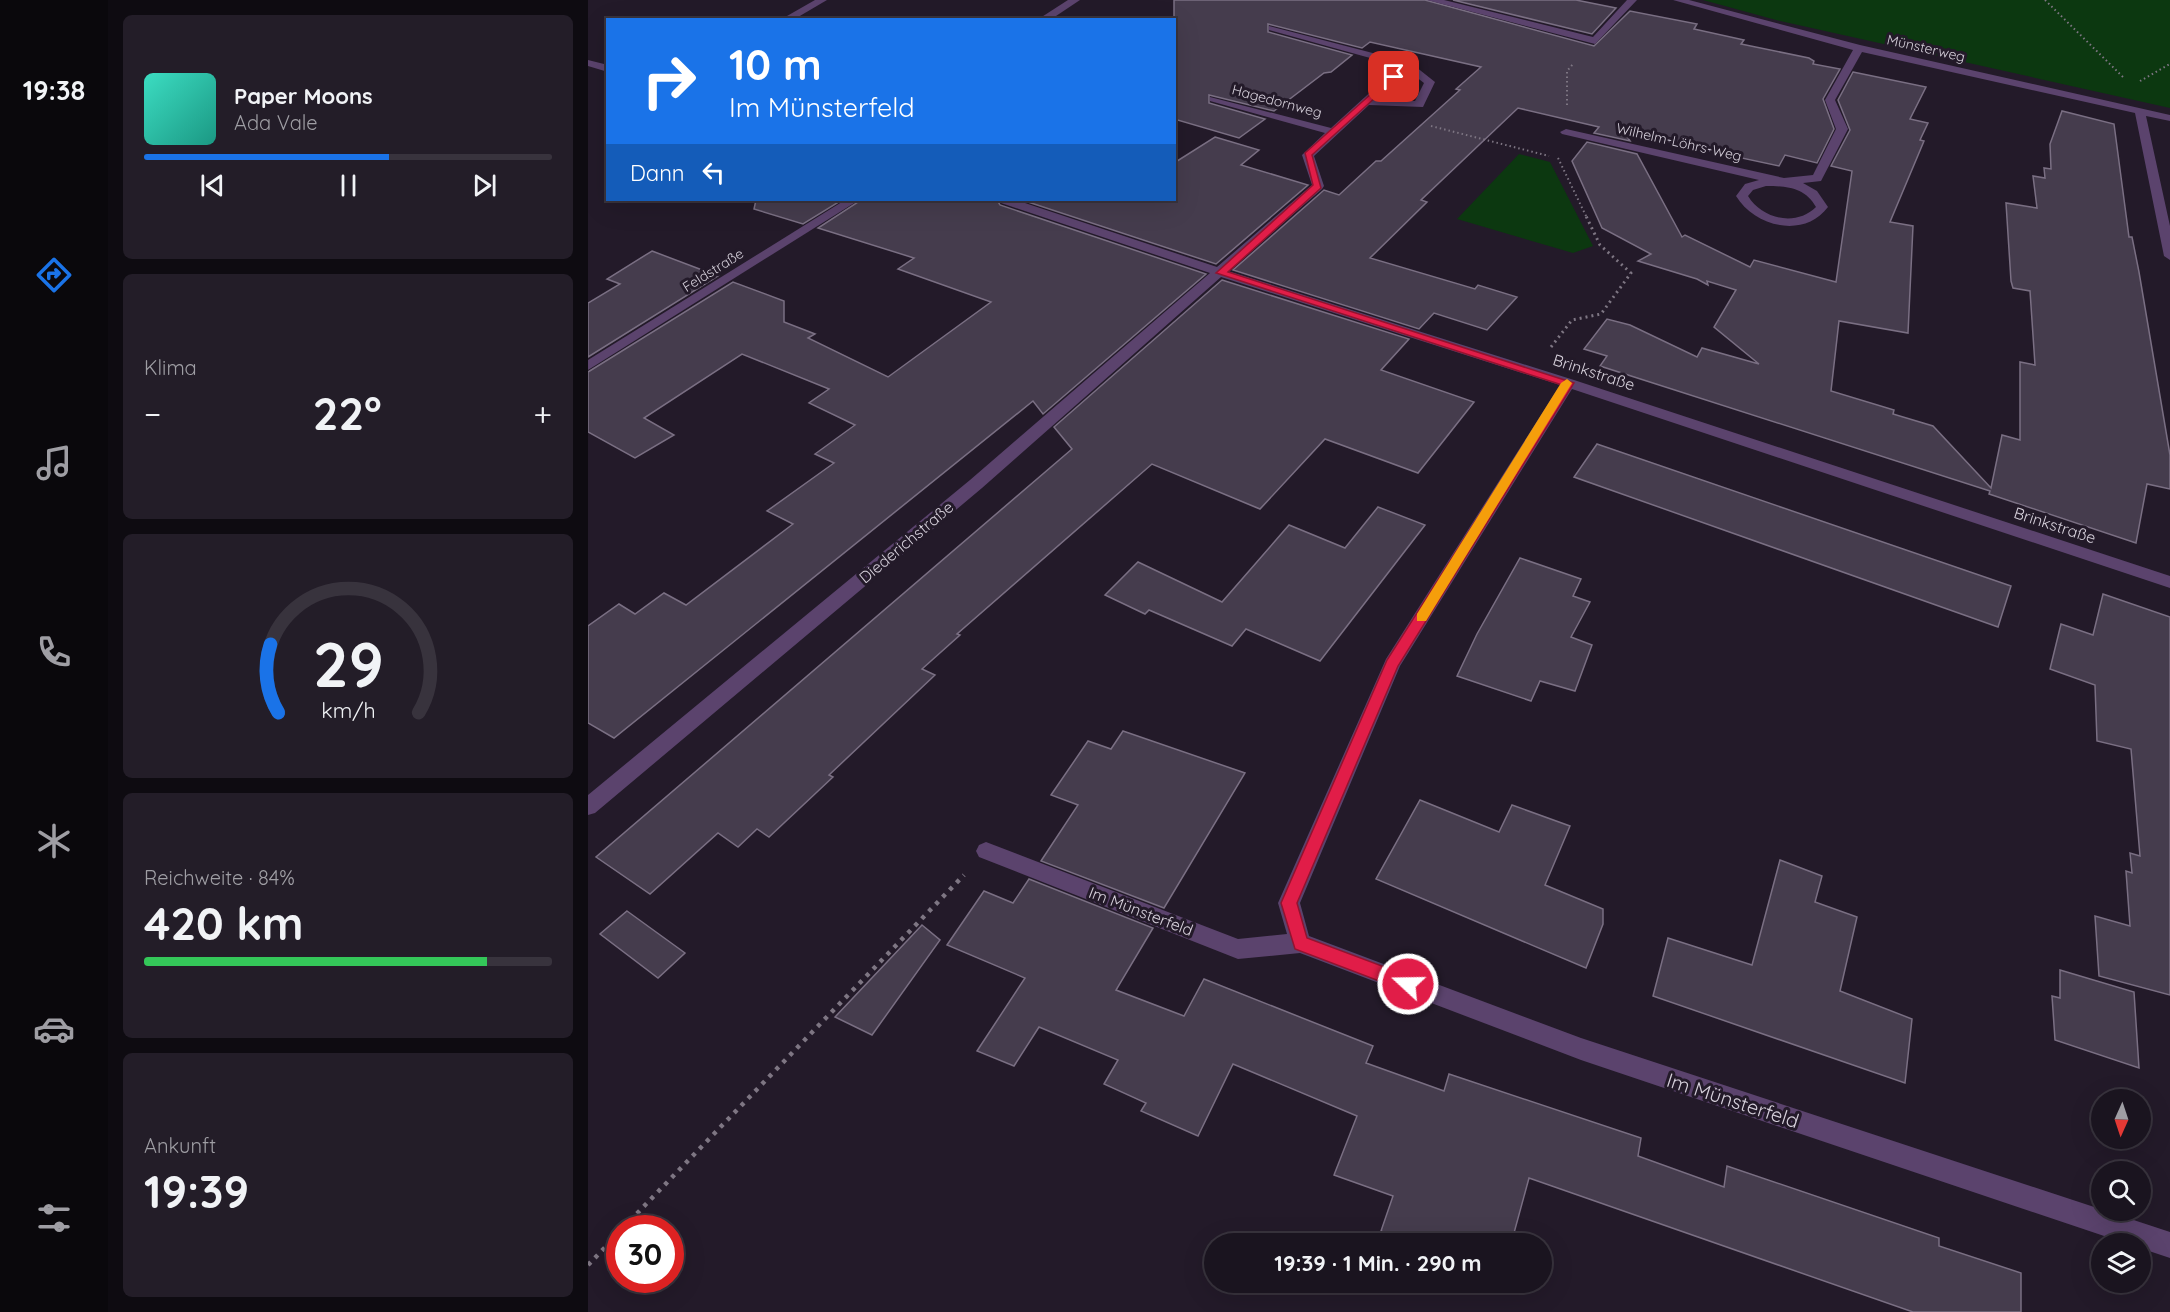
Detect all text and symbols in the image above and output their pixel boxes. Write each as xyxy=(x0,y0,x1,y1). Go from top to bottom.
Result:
street label: Münsterweg xyxy=(1885,30,1967,66)
text: 10 m xyxy=(729,38,822,91)
icon: right xyxy=(630,42,708,120)
pin xyxy=(1368,51,1419,102)
icon: arrive xyxy=(1377,60,1410,93)
text: 19:38 xyxy=(23,73,85,107)
street label: Hagedornweg xyxy=(1230,80,1324,122)
text: Paper Moons xyxy=(234,82,373,110)
text: Im Münsterfeld xyxy=(729,90,915,124)
text: Ada Vale xyxy=(234,110,318,135)
street label: Wilhelm-Löhrs-Weg xyxy=(1615,119,1743,165)
icon: left xyxy=(697,156,730,189)
text: Dann xyxy=(630,159,685,187)
icon: previous xyxy=(196,169,229,202)
icon: pause xyxy=(332,169,365,202)
icon: next xyxy=(468,169,501,202)
street label: Feldstraße xyxy=(679,244,747,296)
icon: directions xyxy=(33,254,75,296)
street label: Brinkstraße xyxy=(1550,349,1638,395)
text: Klima xyxy=(144,355,197,380)
text: 22° xyxy=(313,385,382,441)
text: − xyxy=(144,393,161,434)
text: + xyxy=(533,393,552,434)
icon: music xyxy=(33,442,75,484)
street label: Diederichstraße xyxy=(855,497,957,587)
street label: Brinkstraße xyxy=(2011,502,2099,548)
text: 29 xyxy=(313,625,383,703)
icon: phone xyxy=(33,631,75,673)
text: km/h xyxy=(321,697,375,723)
icon: climate xyxy=(33,820,75,862)
text: Reichweite · 84% xyxy=(144,865,295,890)
street label: Im Münsterfeld xyxy=(1086,882,1196,940)
text: 420 km xyxy=(144,895,303,951)
position arrow xyxy=(1376,952,1440,1016)
icon: car xyxy=(33,1008,75,1050)
street label: Im Münsterfeld xyxy=(1664,1067,1802,1133)
north arrow xyxy=(2091,1089,2151,1149)
map controls xyxy=(2091,1089,2151,1293)
text: Ankunft xyxy=(144,1133,216,1158)
button: search xyxy=(2091,1161,2151,1221)
text: 19:39 xyxy=(144,1163,249,1219)
icon: filters xyxy=(33,1197,75,1239)
speed limit sign: 30 xyxy=(606,1215,684,1293)
button: layers xyxy=(2091,1233,2151,1293)
text: 19:39 · 1 Min. · 290 m xyxy=(1274,1249,1482,1277)

